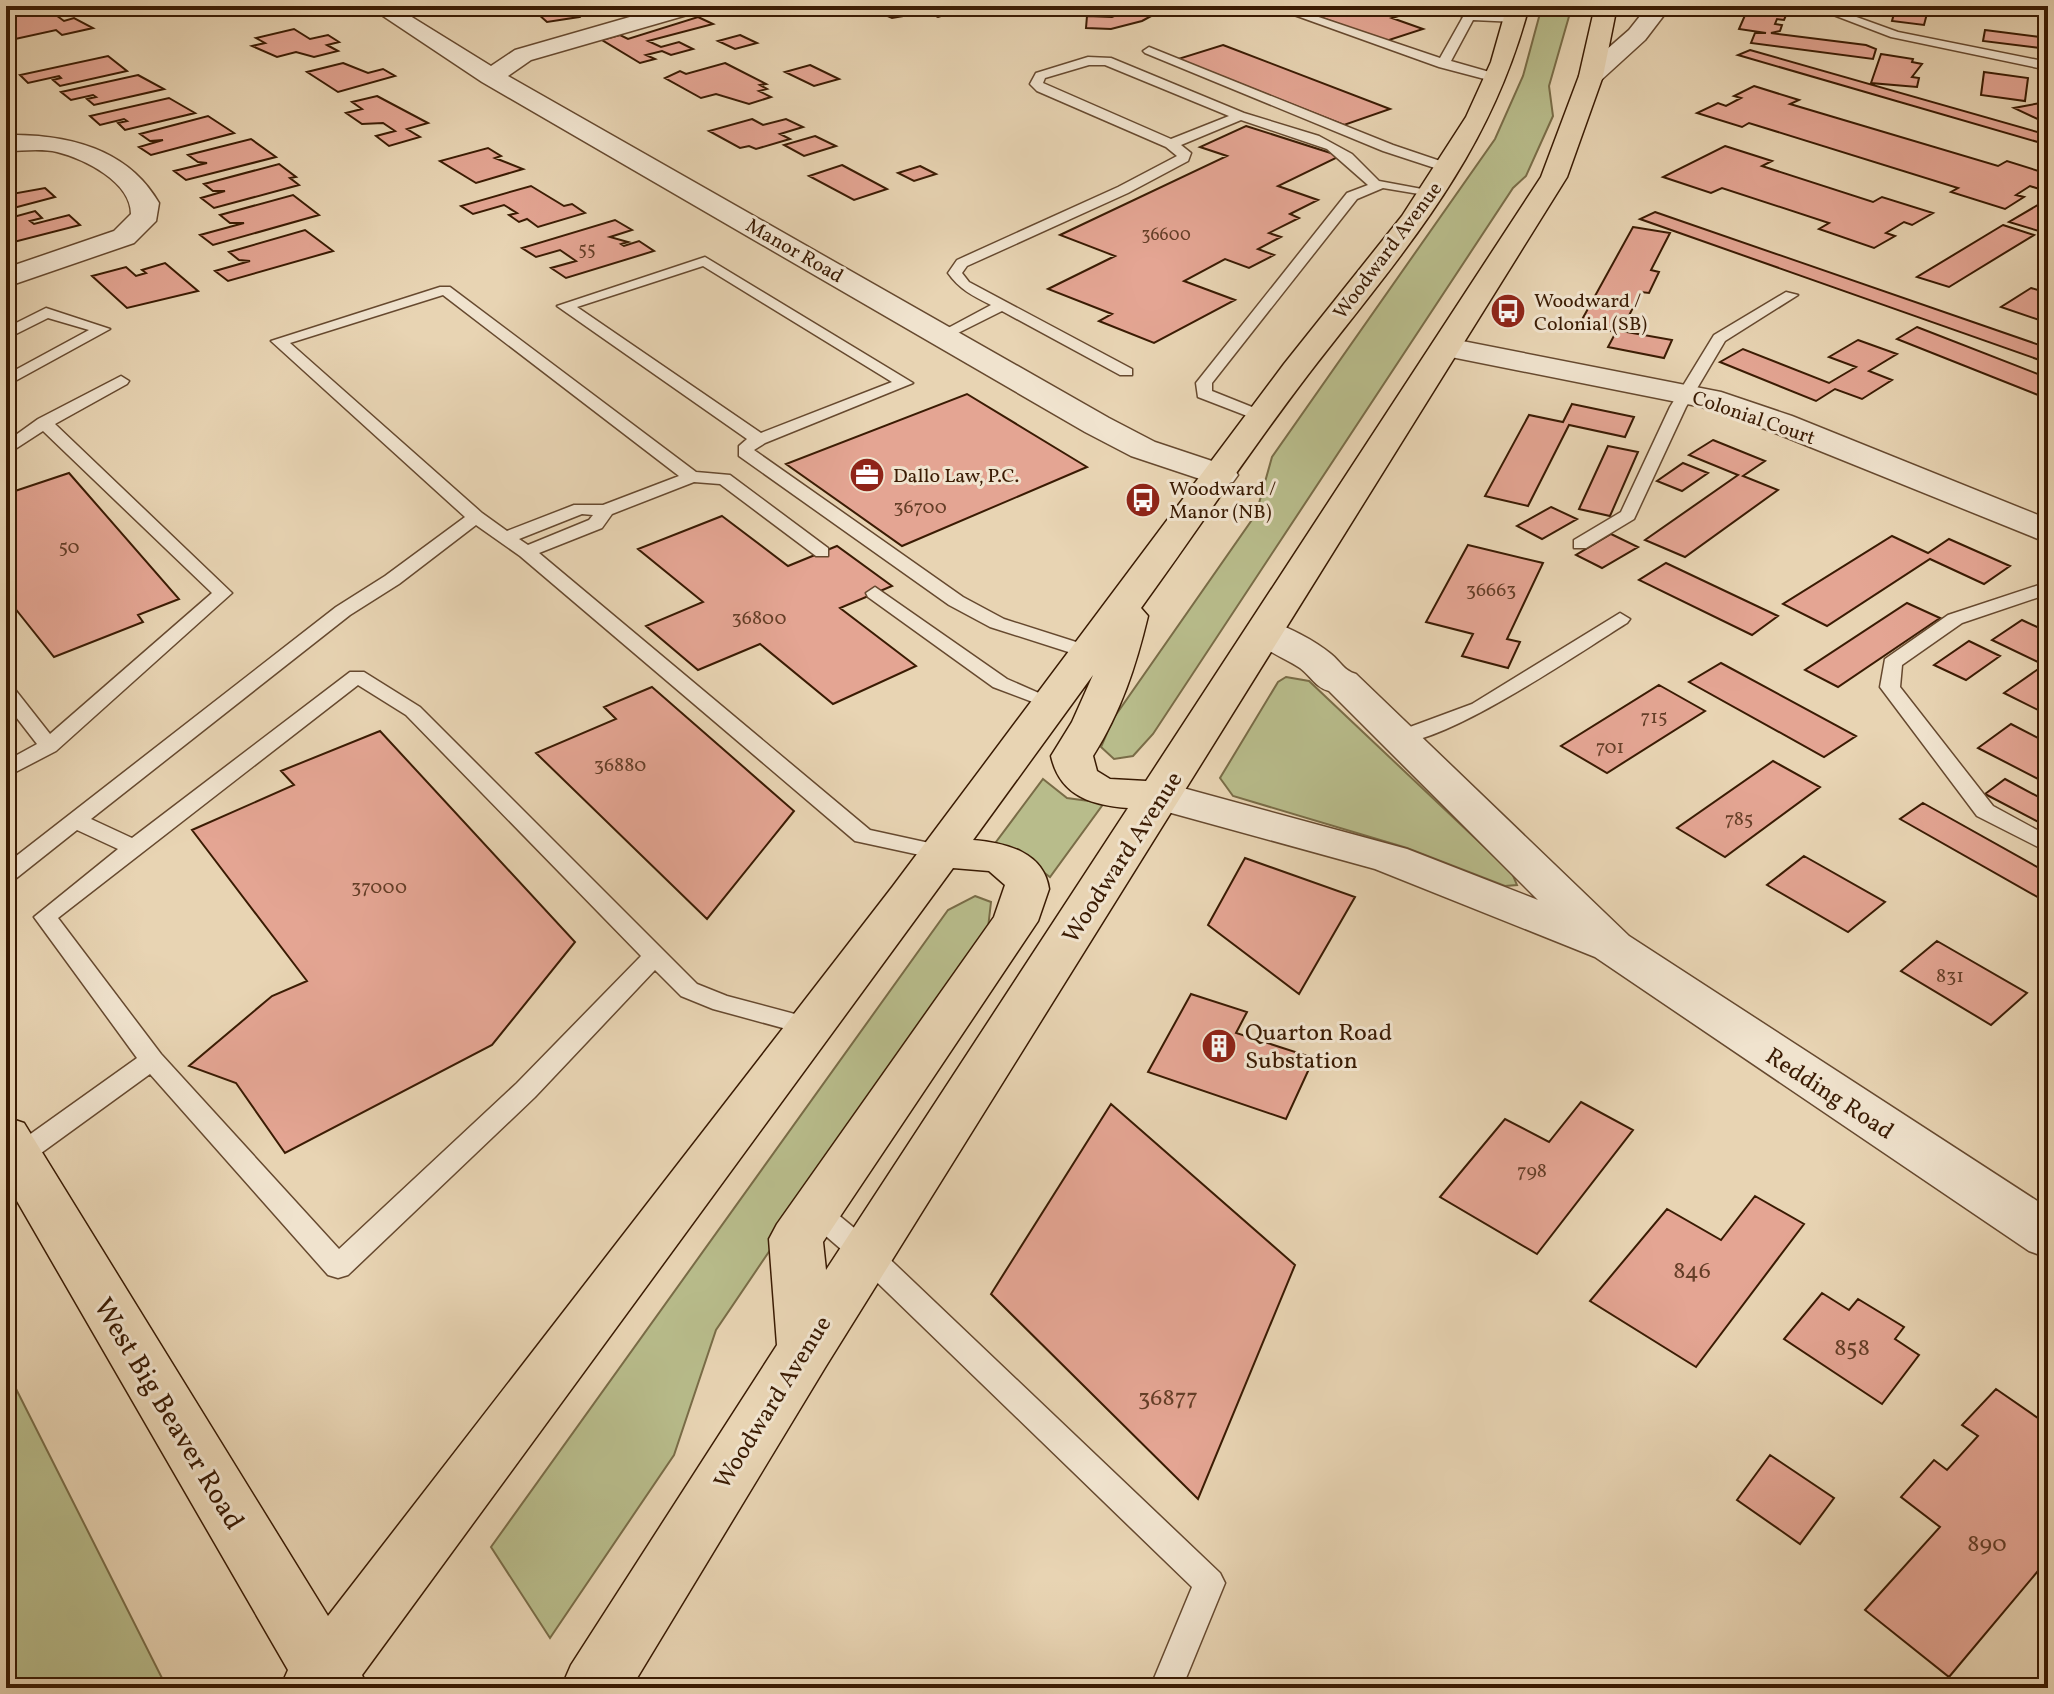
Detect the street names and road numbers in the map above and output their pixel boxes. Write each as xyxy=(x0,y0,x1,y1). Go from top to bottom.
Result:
street label: Woodward Avenue xyxy=(1328,177,1450,326)
street label: Manor Road xyxy=(740,212,848,291)
street label: Colonial Court xyxy=(1688,385,1819,453)
street label: Woodward Avenue xyxy=(1055,766,1192,951)
street label: Redding Road xyxy=(1758,1040,1900,1149)
street label: West Big Beaver Road xyxy=(83,1291,253,1538)
street label: Woodward Avenue xyxy=(707,1310,841,1496)

